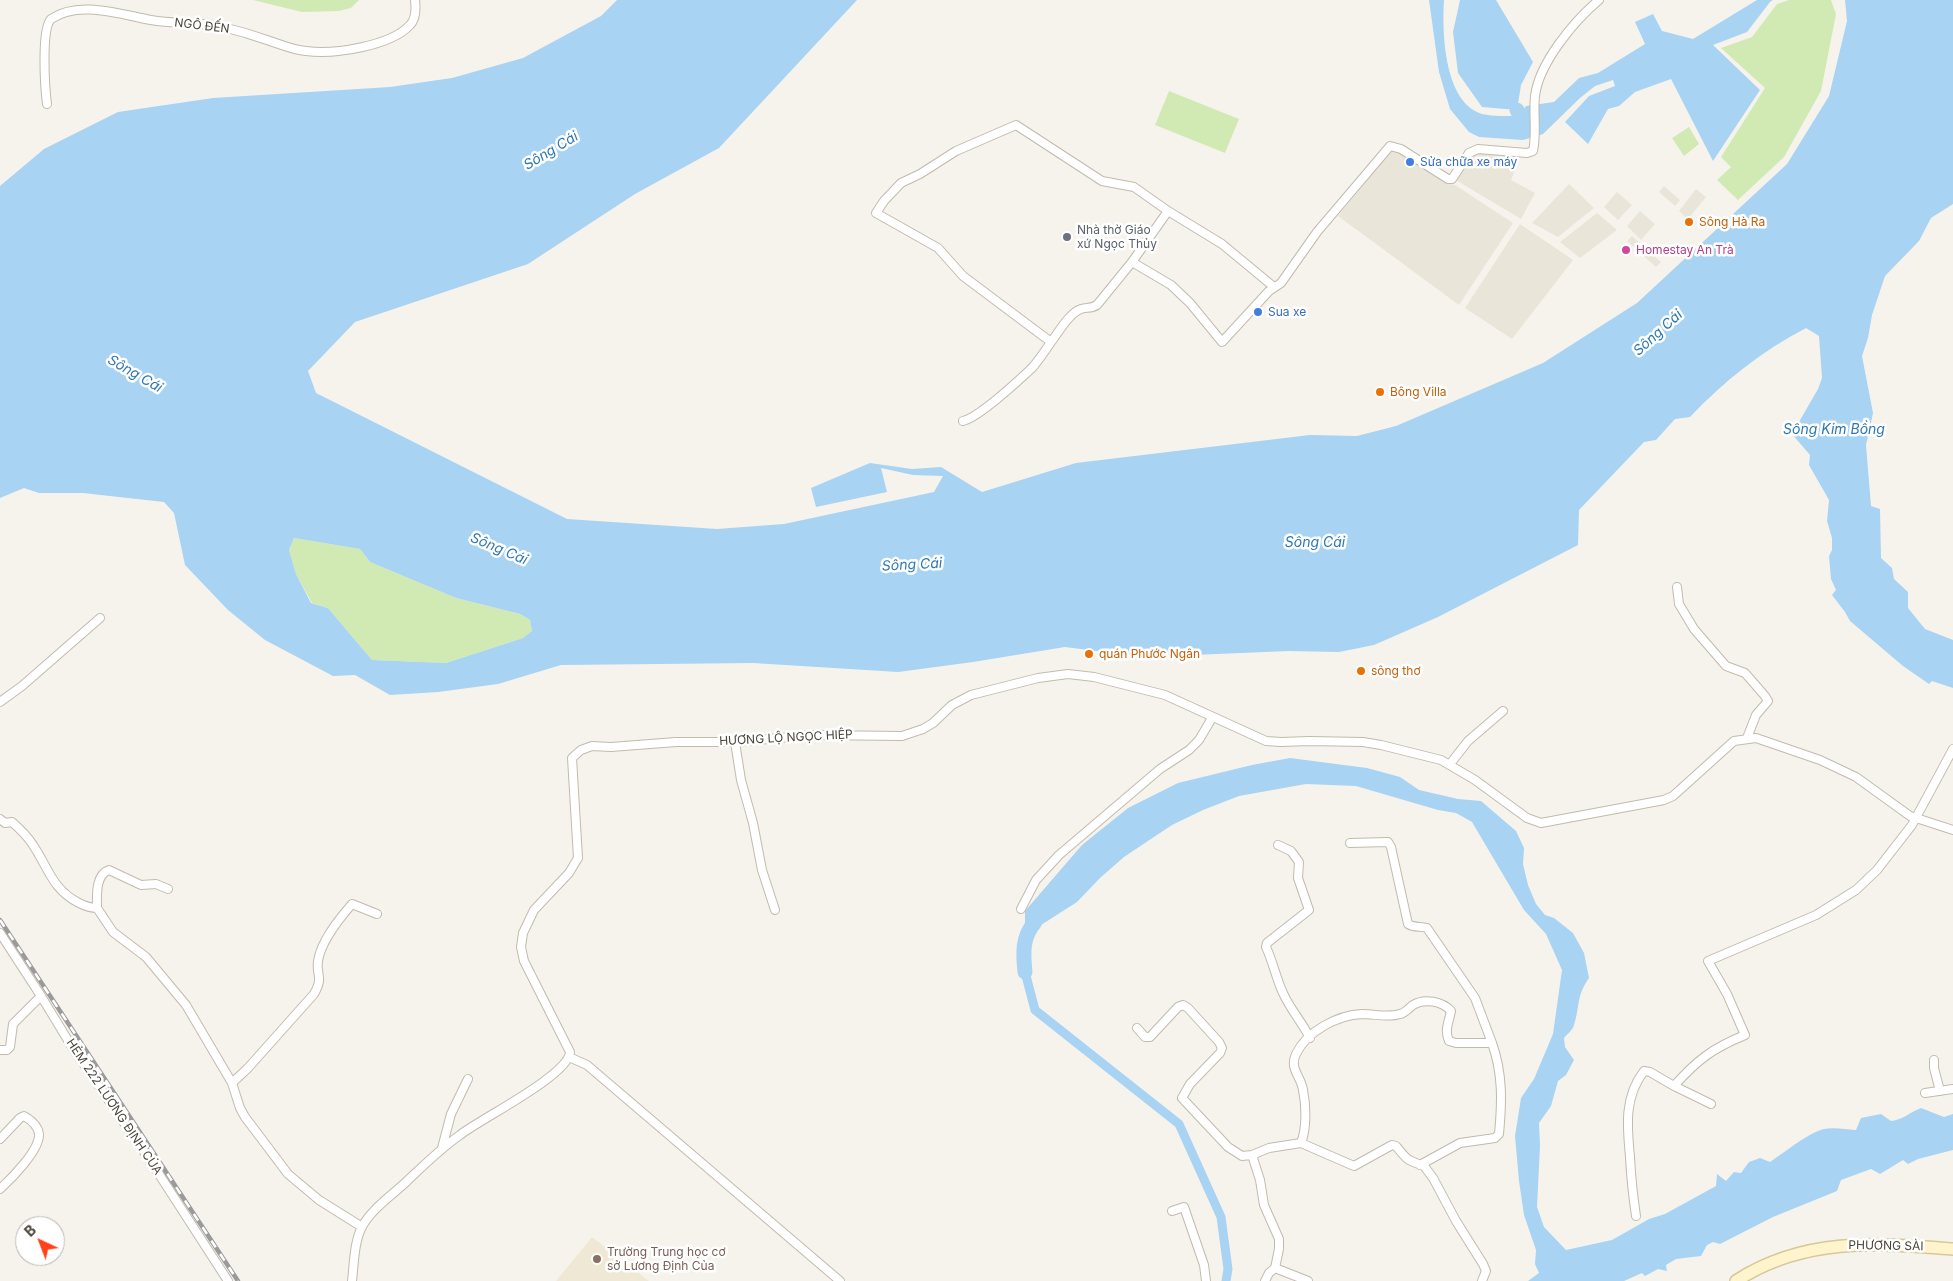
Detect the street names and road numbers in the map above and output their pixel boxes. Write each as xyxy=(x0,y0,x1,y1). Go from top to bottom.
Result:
street label: NGÔ ĐẾN xyxy=(174,15,230,37)
street label: HƯƠNG LỘ NGỌC HIỆP xyxy=(719,727,853,749)
street label: HẺM 222 LƯƠNG ĐỊNH CỦA xyxy=(63,1036,165,1178)
street label: PHƯƠNG SÀI xyxy=(1848,1238,1924,1254)

